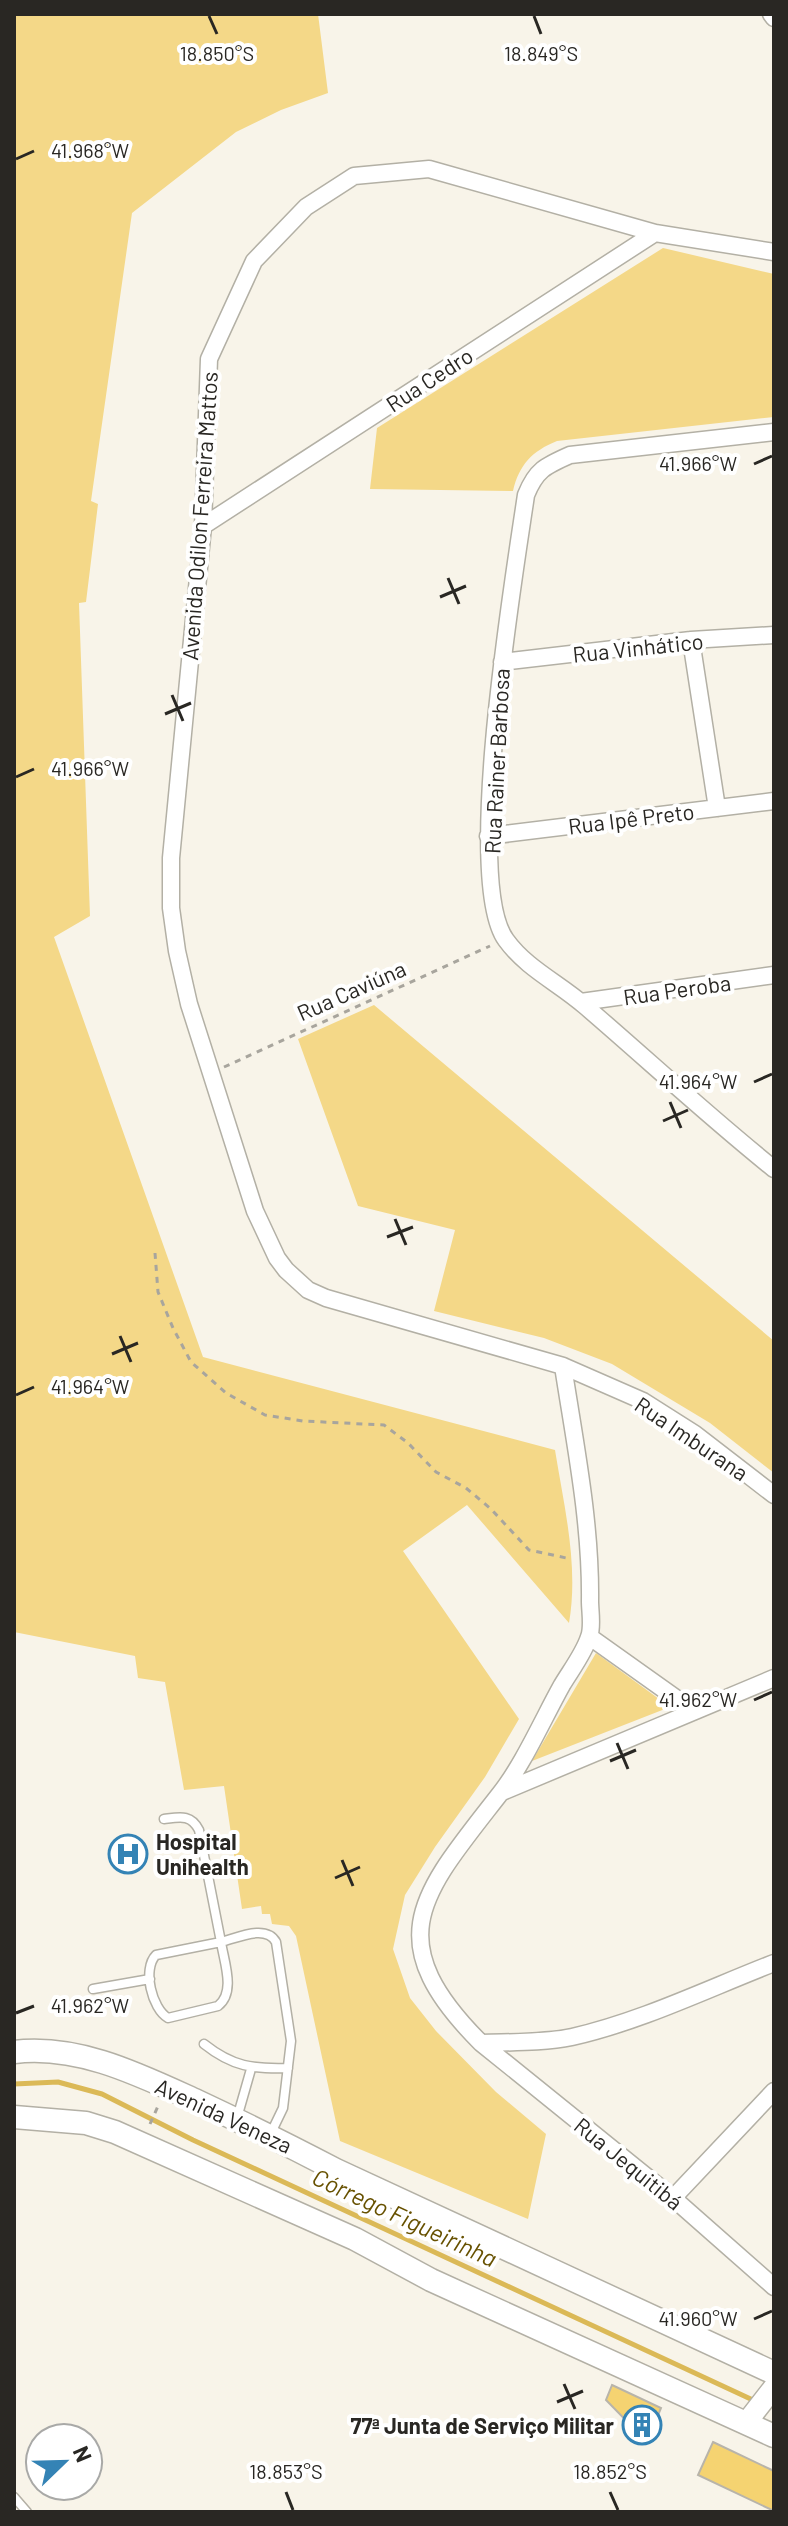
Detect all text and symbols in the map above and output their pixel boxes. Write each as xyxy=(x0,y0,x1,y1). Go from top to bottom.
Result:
text: 18.850°S xyxy=(180,41,254,65)
text: 18.849°S xyxy=(504,41,578,65)
text: 41.968°W xyxy=(51,138,129,162)
street label: Rua Cedro xyxy=(381,341,477,417)
street label: Avenida Odilon Ferreira Mattos xyxy=(176,371,222,661)
text: 41.966°W xyxy=(659,451,737,475)
street label: Rua Vinhático xyxy=(571,627,705,667)
street label: Rua Rainer Barbosa xyxy=(478,668,514,854)
text: 41.966°W xyxy=(51,756,129,780)
street label: Rua Ipê Preto xyxy=(566,797,696,839)
street label: Rua Caviúna xyxy=(293,954,409,1026)
street label: Rua Peroba xyxy=(622,969,732,1009)
text: 41.964°W xyxy=(659,1069,738,1093)
text: 41.964°W xyxy=(51,1374,130,1398)
street label: Rua Imburana xyxy=(630,1391,754,1485)
text: 41.962°W xyxy=(659,1687,738,1711)
place label: Hospital Unihealth xyxy=(156,1828,249,1879)
hospital icon: Hospital Unihealth xyxy=(107,1833,149,1875)
text: 41.962°W xyxy=(51,1993,130,2017)
street label: Avenida Veneza xyxy=(152,2072,296,2158)
street label: Rua Jequitibá xyxy=(570,2111,688,2215)
water label: Córrego Figueirinha xyxy=(308,2162,502,2272)
text: 41.960°W xyxy=(659,2306,738,2330)
building icon: 77ª Junta de Serviço Militar xyxy=(621,2404,663,2446)
place label: 77ª Junta de Serviço Militar xyxy=(351,2412,615,2438)
north arrow xyxy=(24,2422,104,2502)
text: N xyxy=(69,2442,98,2466)
text: 18.853°S xyxy=(249,2459,323,2483)
text: 18.852°S xyxy=(573,2459,647,2483)

